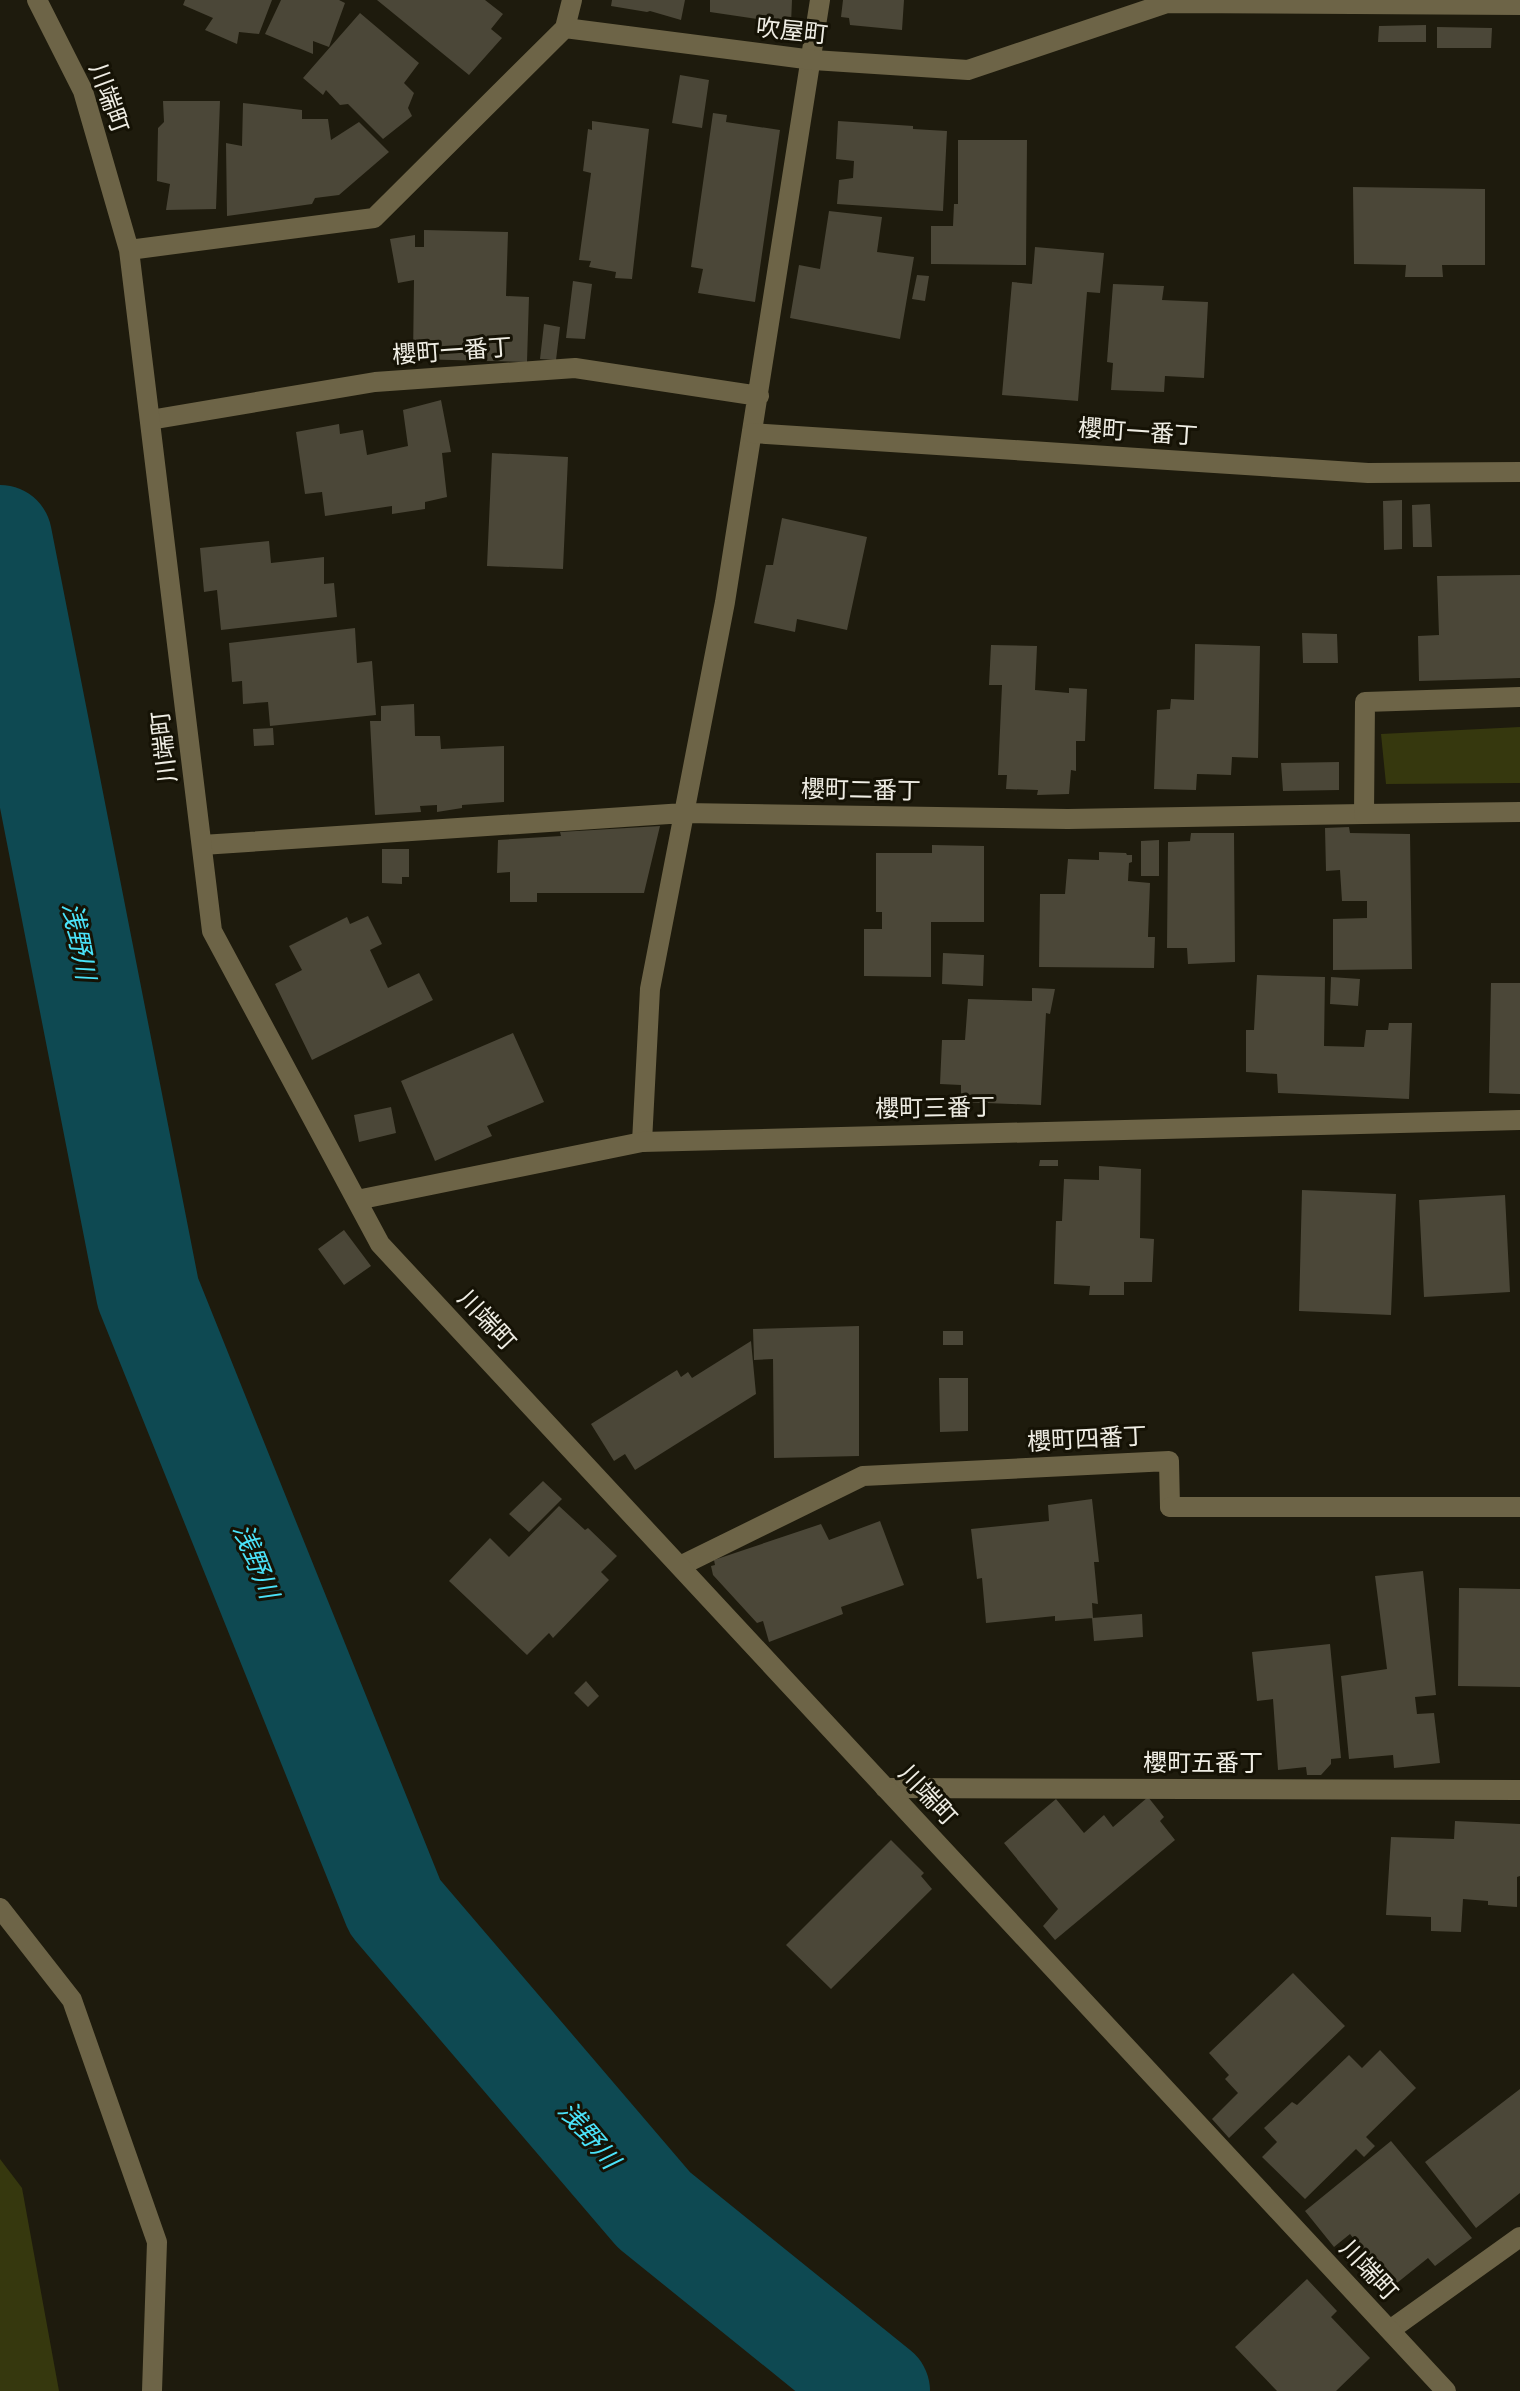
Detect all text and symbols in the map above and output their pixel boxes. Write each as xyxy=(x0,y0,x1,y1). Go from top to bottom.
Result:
street label: 吹屋町 xyxy=(755,11,829,48)
street label: 川端町 xyxy=(84,59,136,136)
street label: 櫻町一番丁 xyxy=(391,331,513,368)
street label: 櫻町一番丁 xyxy=(1077,412,1199,449)
street label: 川端町 xyxy=(144,710,181,785)
street label: 櫻町二番丁 xyxy=(801,773,921,804)
water label: 浅野川 xyxy=(57,899,104,985)
street label: 櫻町三番丁 xyxy=(875,1091,995,1122)
street label: 川端町 xyxy=(453,1283,523,1355)
street label: 櫻町四番丁 xyxy=(1026,1420,1148,1455)
water label: 浅野川 xyxy=(227,1518,287,1606)
street label: 櫻町五番丁 xyxy=(1143,1747,1263,1776)
street label: 川端町 xyxy=(894,1758,964,1830)
water label: 浅野川 xyxy=(552,2094,629,2177)
street label: 川端町 xyxy=(1335,2233,1405,2305)

